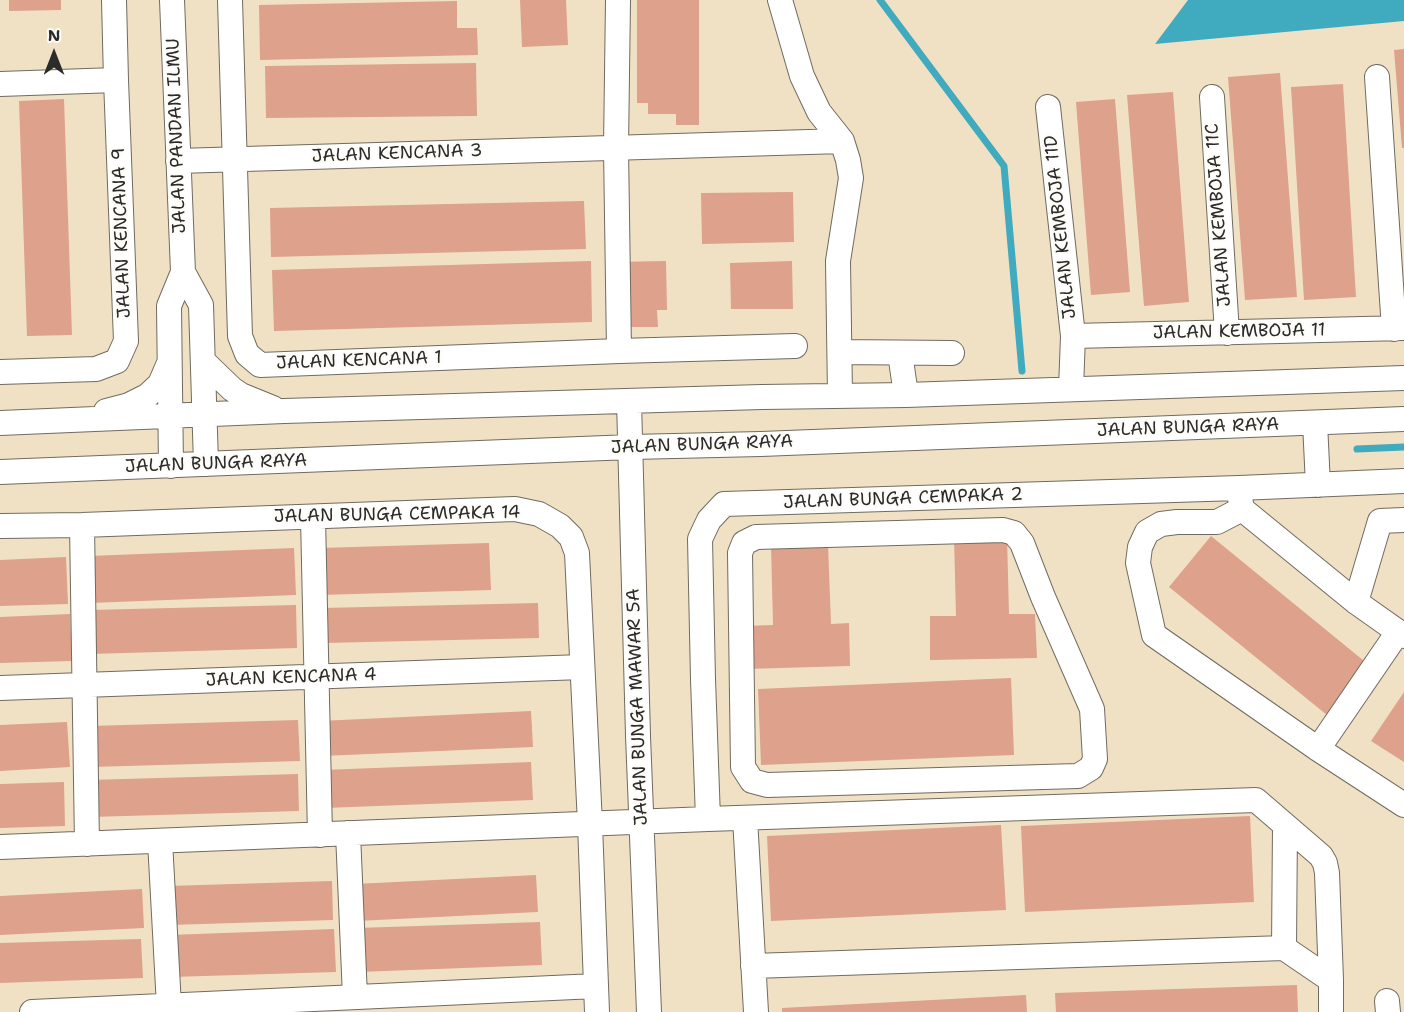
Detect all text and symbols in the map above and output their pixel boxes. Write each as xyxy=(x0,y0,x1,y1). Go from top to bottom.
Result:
north arrow xyxy=(24,24,84,84)
text: N xyxy=(48,25,60,46)
street label: JALAN PANDAN ILMU xyxy=(163,38,191,234)
street label: JALAN KEMBOJA 11C xyxy=(1202,122,1236,308)
street label: JALAN KEMBOJA 11D xyxy=(1041,134,1081,320)
street label: JALAN KENCANA 3 xyxy=(311,140,483,168)
street label: JALAN KENCANA 9 xyxy=(108,147,136,319)
street label: JALAN KEMBOJA 11 xyxy=(1152,320,1326,344)
street label: JALAN KENCANA 1 xyxy=(276,347,442,375)
street label: JALAN BUNGA RAYA xyxy=(1096,414,1280,442)
street label: JALAN BUNGA RAYA xyxy=(610,431,794,459)
street label: JALAN BUNGA RAYA xyxy=(124,450,308,478)
street label: JALAN BUNGA CEMPAKA 2 xyxy=(783,484,1023,514)
street label: JALAN BUNGA CEMPAKA 14 xyxy=(273,502,521,528)
street label: JALAN BUNGA MAWAR 5A xyxy=(623,588,653,826)
street label: JALAN KENCANA 4 xyxy=(205,664,377,692)

